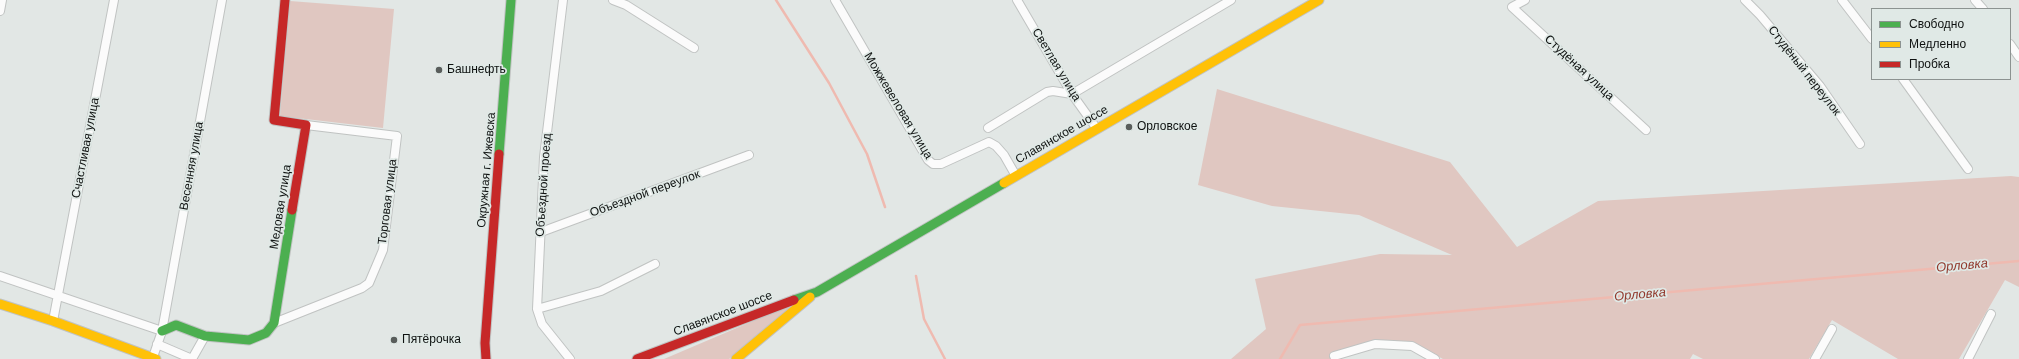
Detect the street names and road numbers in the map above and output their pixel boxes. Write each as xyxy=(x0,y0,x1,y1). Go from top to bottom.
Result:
street label: Студёный переулок xyxy=(1764,23,1844,119)
street label: Светлая улица xyxy=(1029,26,1083,104)
street label: Студёная улица xyxy=(1541,32,1617,104)
street label: Можжевеловая улица xyxy=(861,50,935,162)
street label: Счастливая улица xyxy=(69,97,103,199)
street label: Славянское шоссе xyxy=(1013,103,1111,167)
street label: Окружная г. Ижевска xyxy=(475,112,499,228)
street label: Весенняя улица xyxy=(177,121,207,211)
street label: Объездной проезд xyxy=(533,133,555,237)
street label: Торговая улица xyxy=(376,158,400,246)
street label: Медовая улица xyxy=(267,163,295,251)
street label: Объездной переулок xyxy=(588,167,702,221)
street label: Славянское шоссе xyxy=(672,289,774,339)

